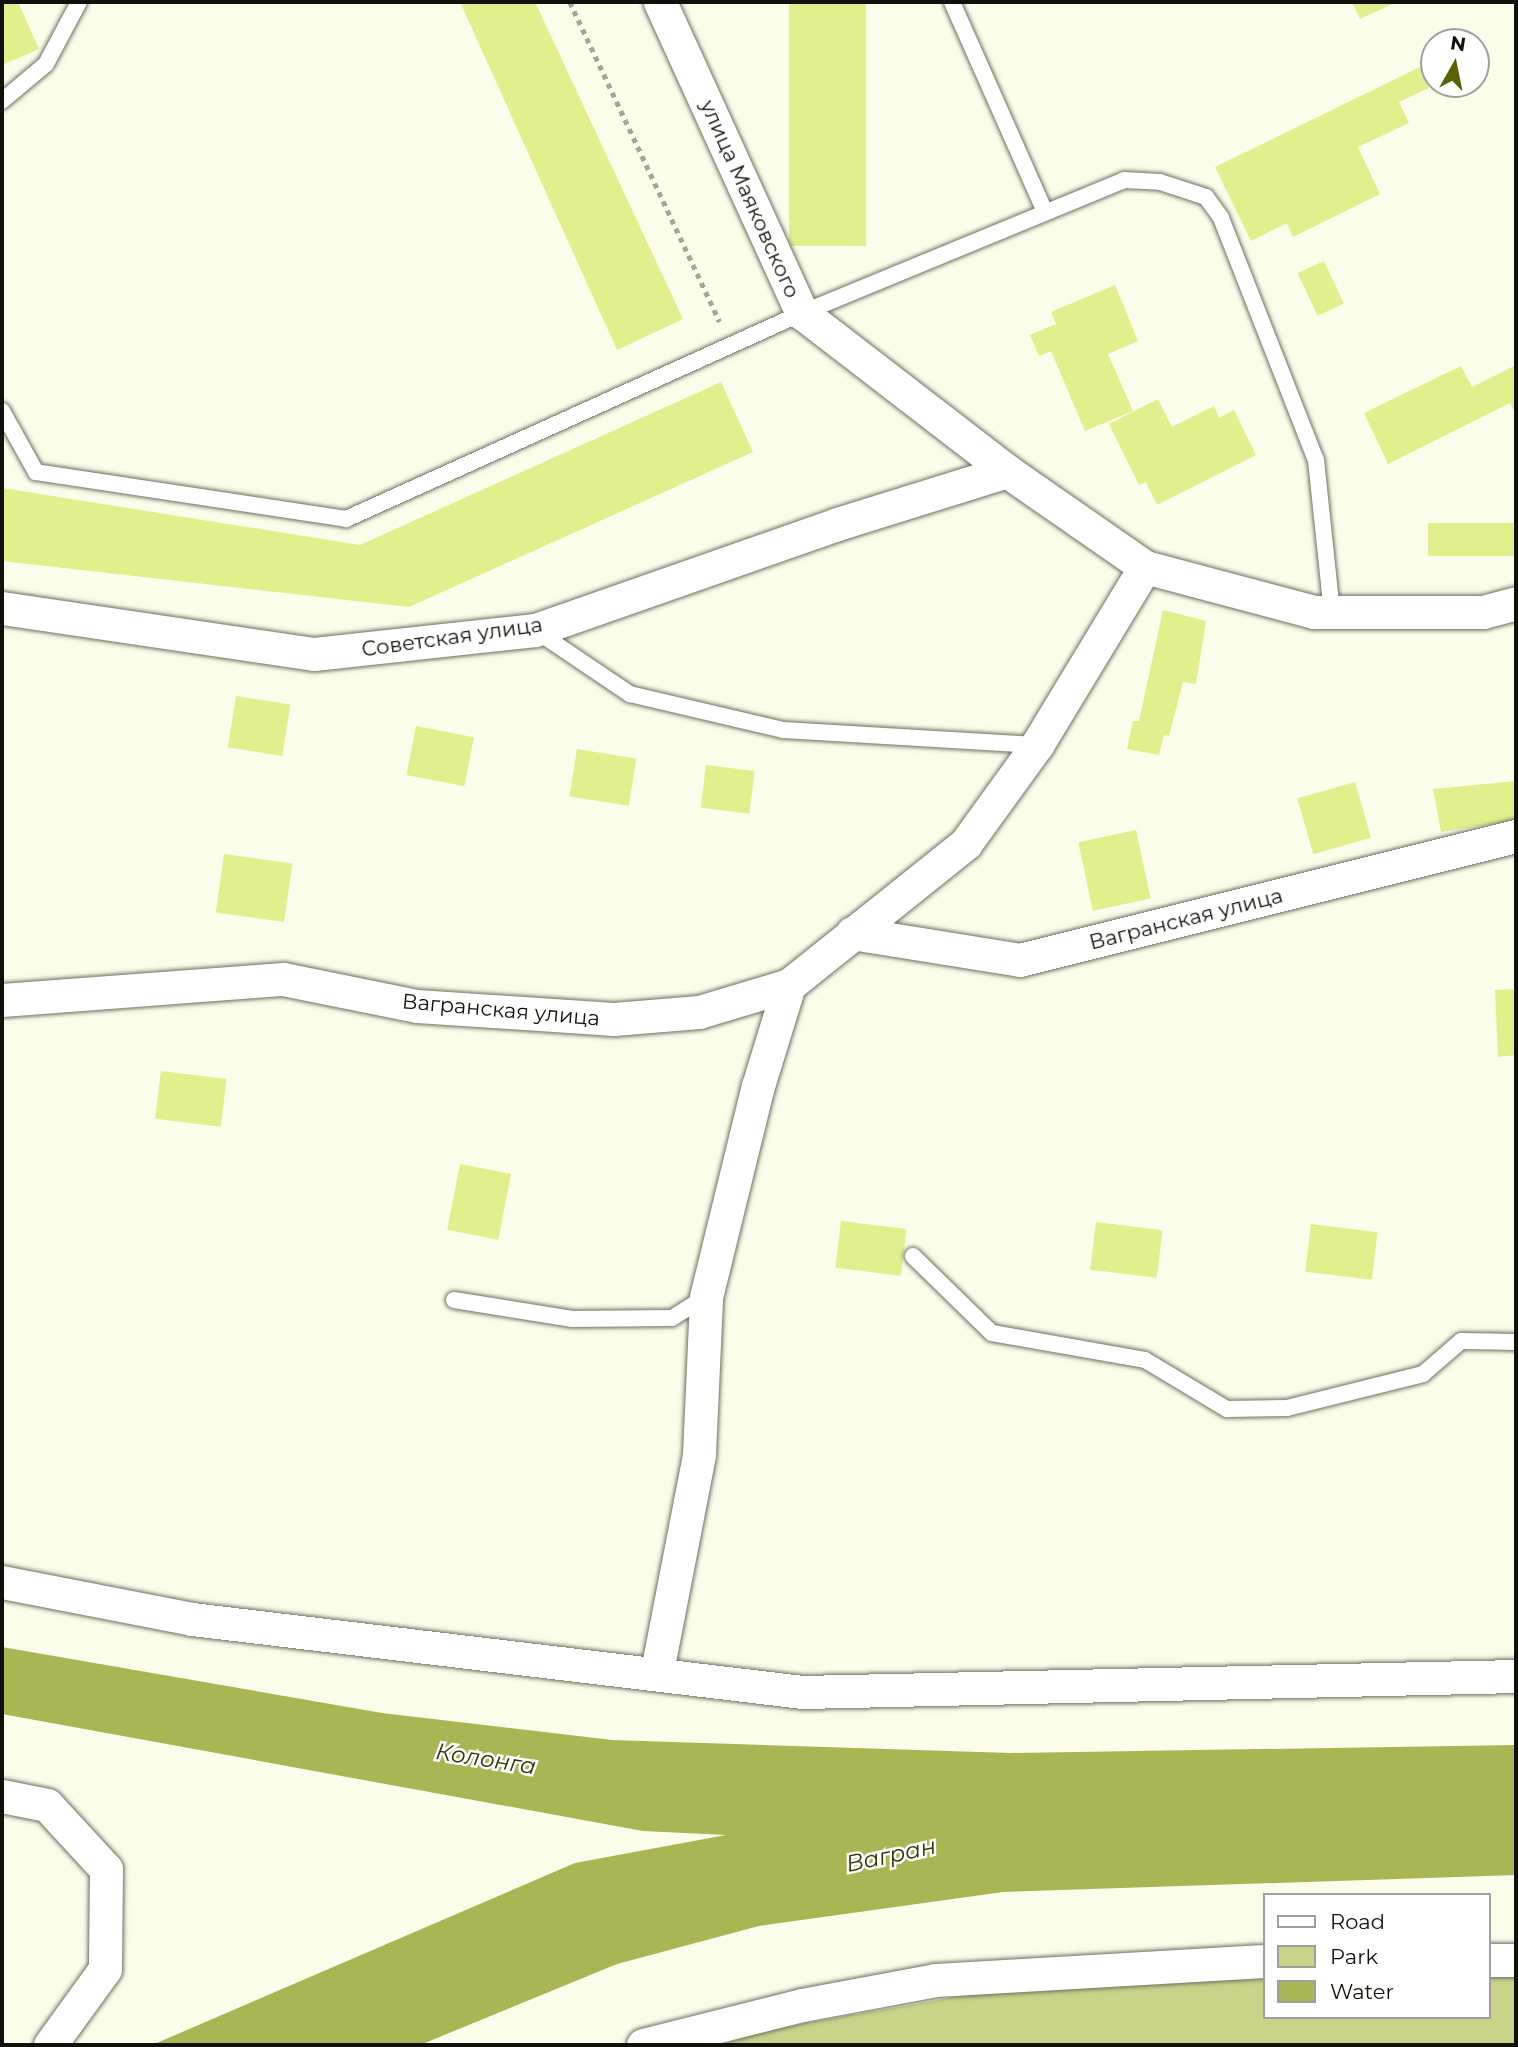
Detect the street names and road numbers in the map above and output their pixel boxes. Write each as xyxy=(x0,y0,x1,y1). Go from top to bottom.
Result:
street label: улица Маяковского xyxy=(695,96,805,302)
street label: Советская улица xyxy=(360,612,544,662)
street label: Вагранская улица xyxy=(1087,883,1285,955)
street label: Вагранская улица xyxy=(401,989,601,1031)

